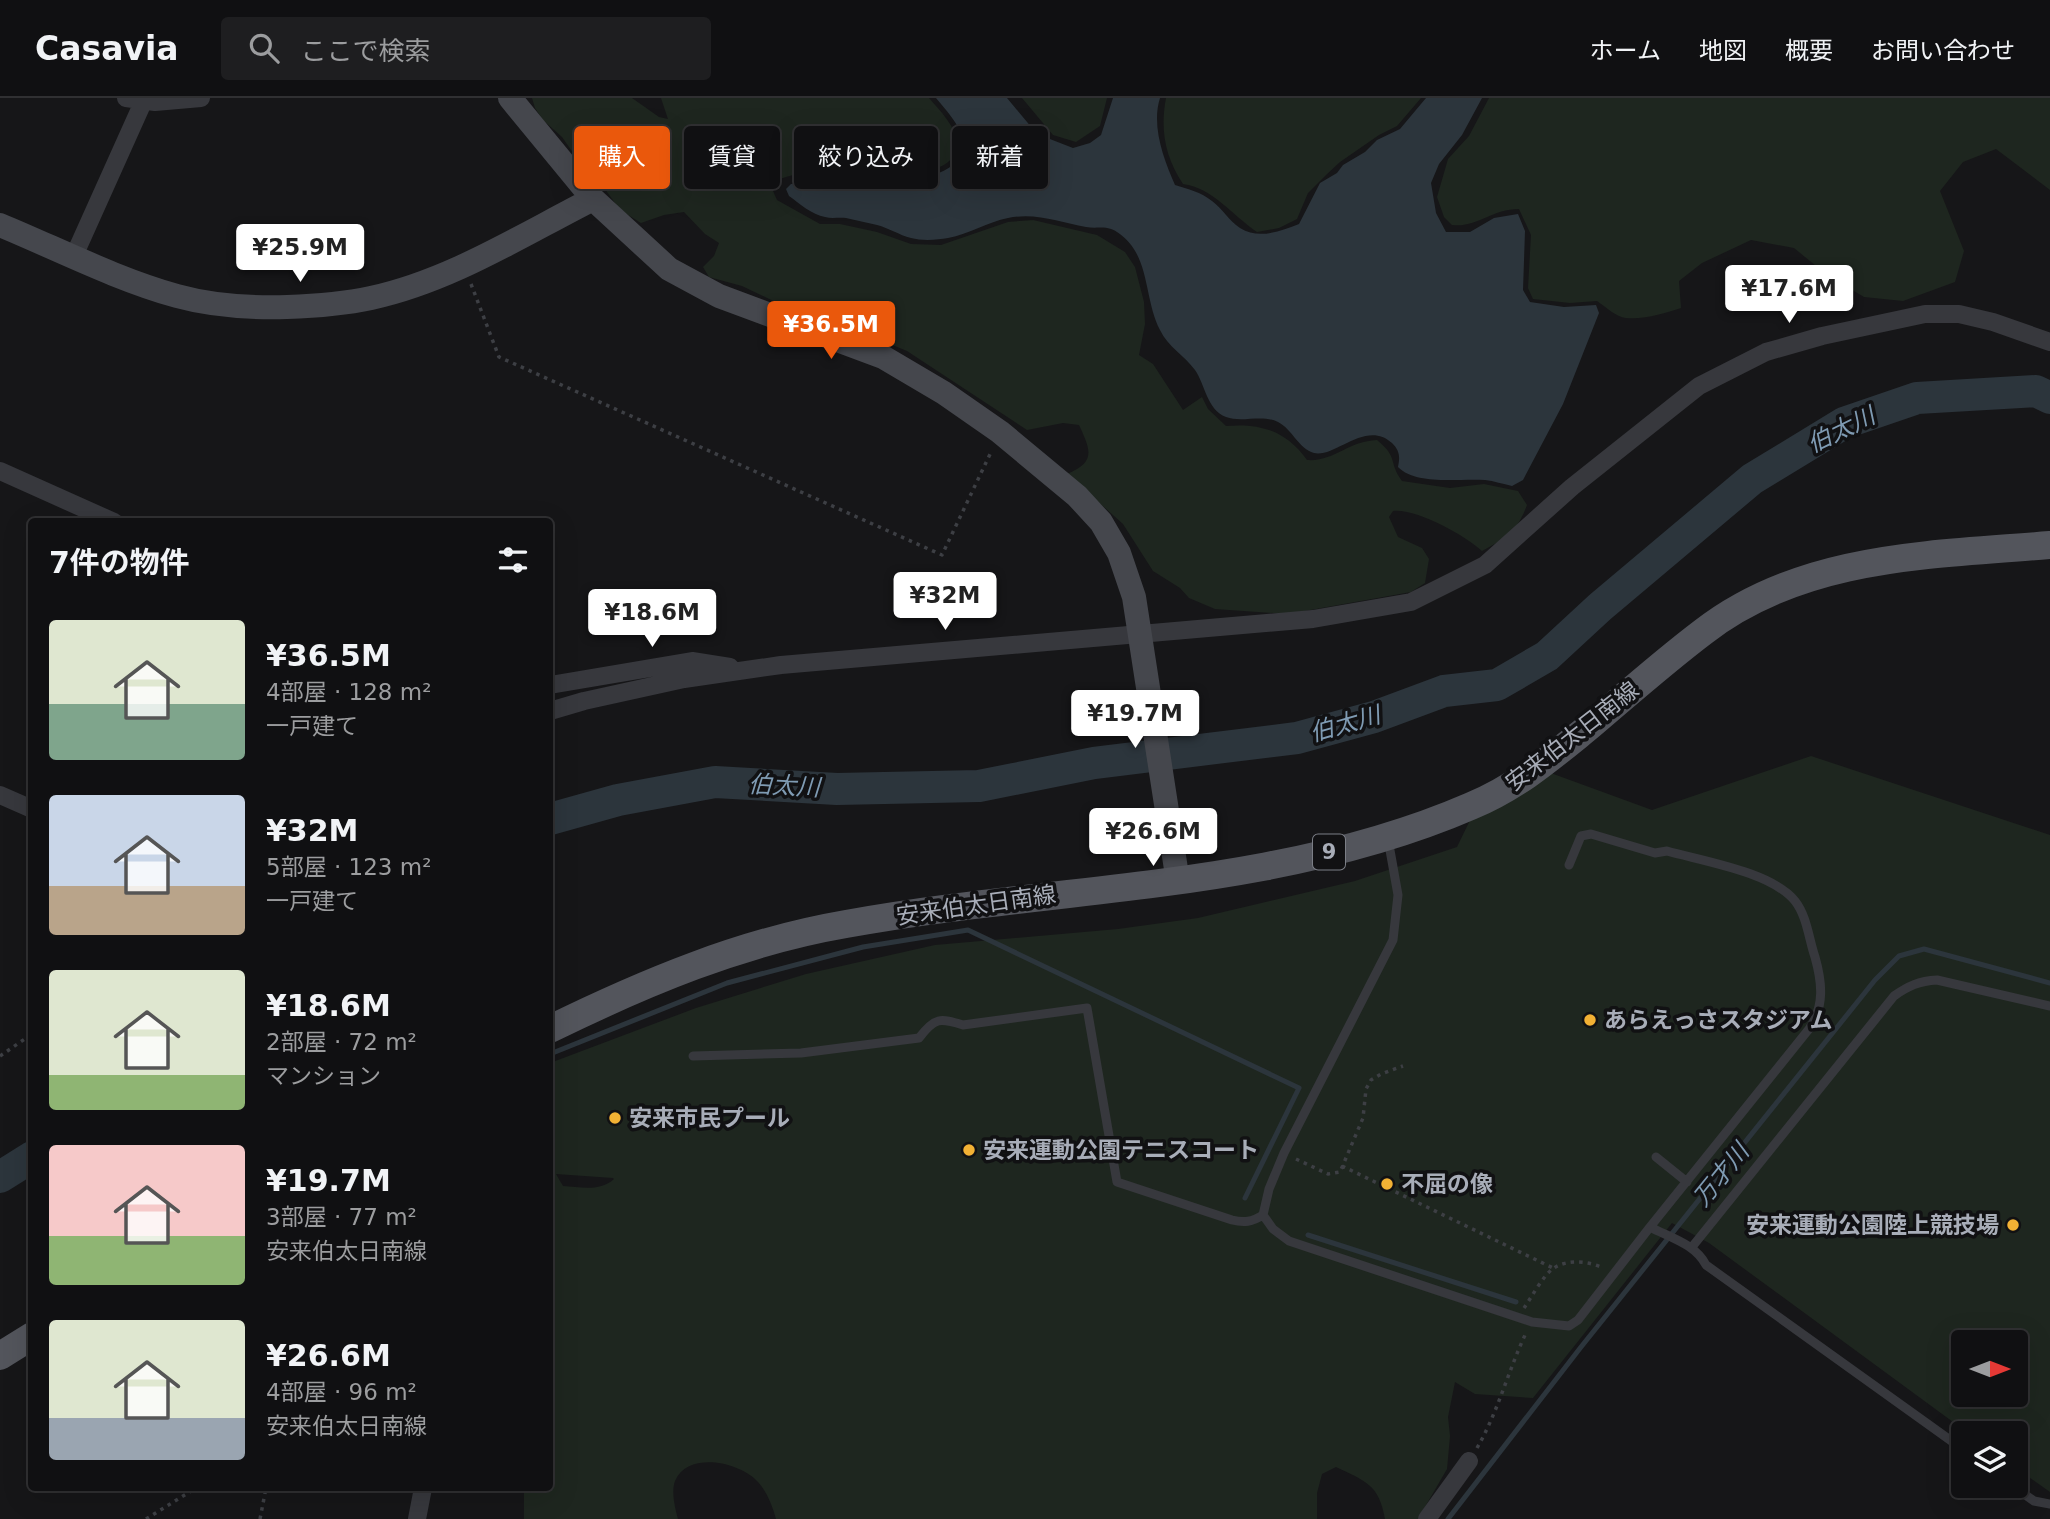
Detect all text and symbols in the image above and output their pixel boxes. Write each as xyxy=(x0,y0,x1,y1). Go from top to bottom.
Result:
search box xyxy=(221,17,711,80)
text: Casavia xyxy=(35,29,179,68)
icon: search xyxy=(245,29,283,67)
text: ここで検索 xyxy=(301,36,431,66)
text: ホーム xyxy=(1590,37,1661,65)
text: 地図 xyxy=(1699,37,1747,65)
text: 概要 xyxy=(1785,37,1833,65)
text: お問い合わせ xyxy=(1871,37,2015,65)
chip: 購入 xyxy=(574,126,670,189)
chip: 賃貸 xyxy=(684,126,780,189)
chip: 絞り込み xyxy=(794,126,938,189)
chip: 新着 xyxy=(952,126,1048,189)
pin: ¥25.9M xyxy=(243,225,357,284)
text: ¥25.9M xyxy=(252,234,348,260)
pin: ¥17.6M xyxy=(1732,266,1846,325)
text: ¥17.6M xyxy=(1741,275,1837,301)
pin: ¥36.5M xyxy=(774,302,888,361)
text: ¥36.5M xyxy=(783,311,879,337)
water label: 伯太川 xyxy=(1803,400,1882,458)
icon: filters xyxy=(494,541,532,579)
text: 7件の物件 xyxy=(49,545,190,580)
pin: ¥32M xyxy=(904,573,986,632)
text: ¥32M xyxy=(910,582,980,608)
pin: ¥18.6M xyxy=(595,589,709,649)
text: ¥18.6M xyxy=(604,599,700,625)
text: ¥36.5M xyxy=(266,638,391,673)
icon: home xyxy=(105,648,189,732)
street label: 安来伯太日南線 xyxy=(1501,676,1643,796)
text: 4部屋 · 128 m² xyxy=(266,679,431,705)
pin: ¥19.7M xyxy=(1078,690,1192,750)
text: ¥19.7M xyxy=(1087,700,1183,726)
water label: 伯太川 xyxy=(1307,700,1386,747)
text: 一戸建て xyxy=(266,713,358,739)
water label: 伯太川 xyxy=(747,770,824,802)
pin: ¥26.6M xyxy=(1096,808,1210,868)
text: ¥32M xyxy=(266,813,358,848)
text: ¥26.6M xyxy=(1105,818,1201,844)
icon: home xyxy=(105,823,189,907)
road number: 9 xyxy=(1313,834,1345,870)
text: 5部屋 · 123 m² xyxy=(266,854,431,880)
street label: 安来伯太日南線 xyxy=(894,881,1058,929)
text: 一戸建て xyxy=(266,888,358,914)
text: ¥18.6M xyxy=(266,988,391,1023)
icon: home xyxy=(105,998,189,1082)
place label: あらえっさスタジアム xyxy=(1604,1007,1832,1033)
marker: あらえっさスタジアム xyxy=(1582,1012,1598,1028)
text: 2部屋 · 72 m² xyxy=(266,1029,417,1055)
text: マンション xyxy=(266,1063,381,1089)
place label: 安来市民プール xyxy=(629,1105,790,1131)
marker: 安来市民プール xyxy=(607,1110,623,1126)
water label: 万才川 xyxy=(1687,1136,1756,1212)
place label: 安来運動公園テニスコート xyxy=(983,1137,1259,1163)
marker: 安来運動公園テニスコート xyxy=(961,1142,977,1158)
text: ¥19.7M xyxy=(266,1163,391,1198)
place label: 不屈の像 xyxy=(1401,1171,1493,1197)
icon: home xyxy=(105,1173,189,1257)
marker: 不屈の像 xyxy=(1379,1176,1395,1192)
text: 3部屋 · 77 m² xyxy=(266,1204,417,1230)
place label: 安来運動公園陸上競技場 xyxy=(1746,1212,1999,1238)
marker: 安来運動公園陸上競技場 xyxy=(2005,1217,2021,1233)
text: 安来伯太日南線 xyxy=(266,1238,427,1264)
north arrow xyxy=(1951,1330,2028,1407)
map controls xyxy=(1951,1330,2028,1498)
text: ¥26.6M xyxy=(266,1338,391,1373)
icon: home xyxy=(105,1348,189,1432)
text: 4部屋 · 96 m² xyxy=(266,1379,417,1405)
text: 安来伯太日南線 xyxy=(266,1413,427,1439)
button: layers xyxy=(1951,1421,2028,1498)

